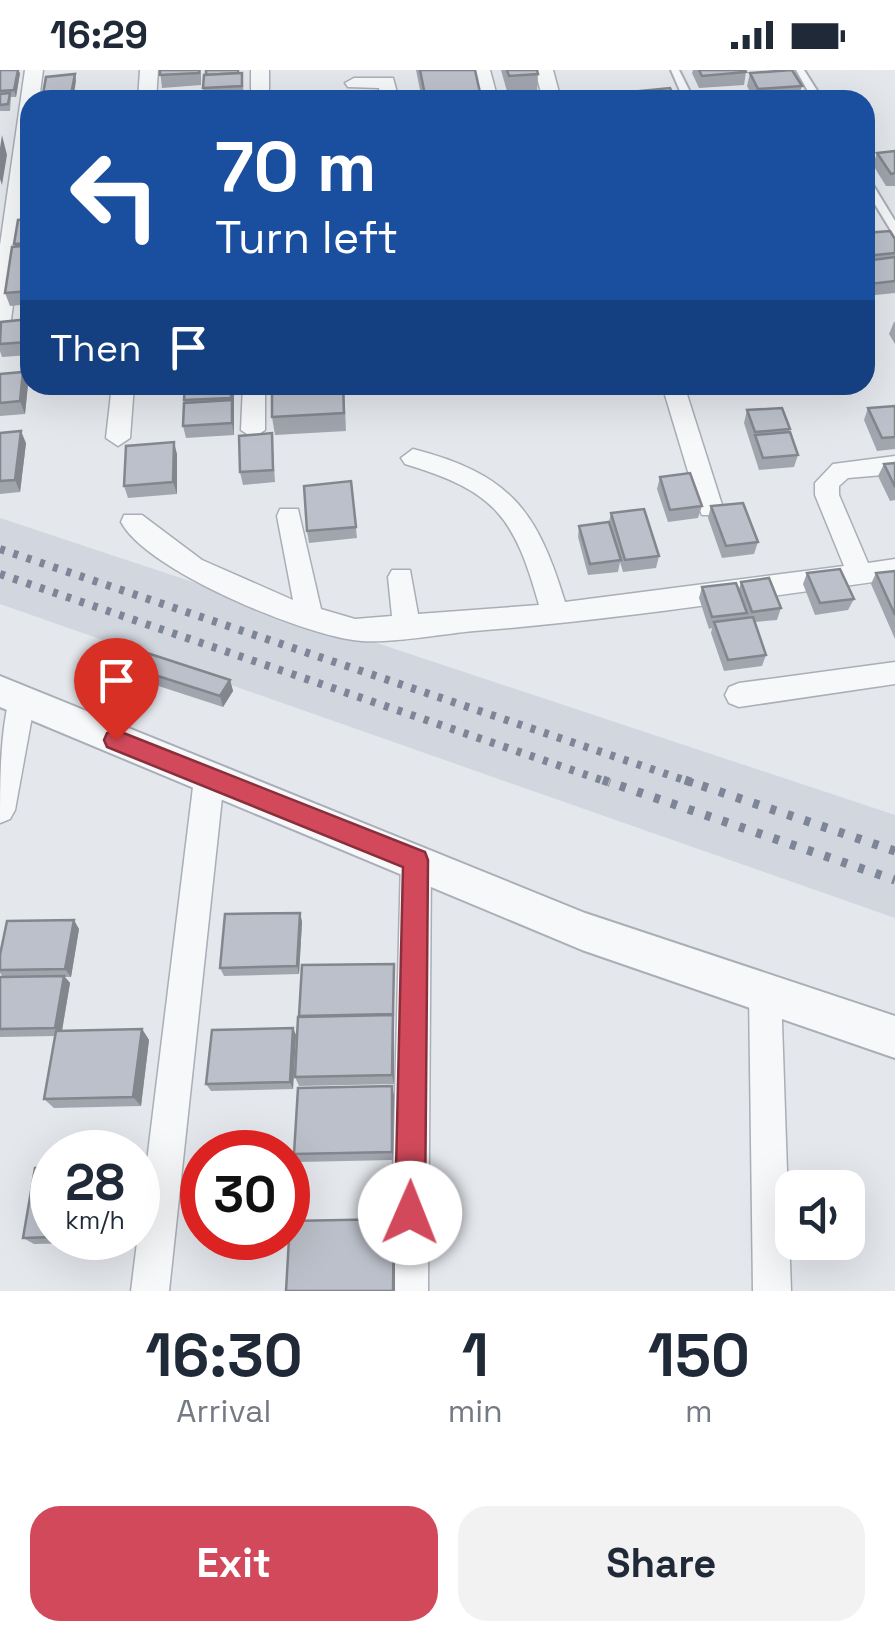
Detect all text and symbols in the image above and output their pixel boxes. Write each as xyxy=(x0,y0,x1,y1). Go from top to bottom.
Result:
text: 16:29 xyxy=(50,11,148,59)
text: 70 m xyxy=(215,122,376,211)
icon: left xyxy=(50,130,180,260)
text: Turn left xyxy=(215,209,398,266)
icon: arrive xyxy=(161,320,216,375)
text: Then xyxy=(50,324,141,372)
pin xyxy=(74,638,159,741)
icon: arrive xyxy=(89,653,144,708)
speed limit sign: 30 xyxy=(180,1130,310,1260)
text: 28 xyxy=(65,1151,125,1215)
position arrow xyxy=(358,1161,462,1265)
map controls xyxy=(775,1170,865,1260)
button: sound xyxy=(775,1170,865,1260)
text: km/h xyxy=(65,1204,125,1236)
text: 16:30 xyxy=(145,1317,303,1394)
text: 1 xyxy=(462,1317,489,1394)
text: 150 xyxy=(648,1317,750,1394)
text: Arrival xyxy=(176,1391,271,1431)
text: min xyxy=(448,1391,503,1431)
text: m xyxy=(685,1391,713,1431)
button: Exit xyxy=(30,1506,438,1621)
button: Share xyxy=(458,1506,865,1621)

